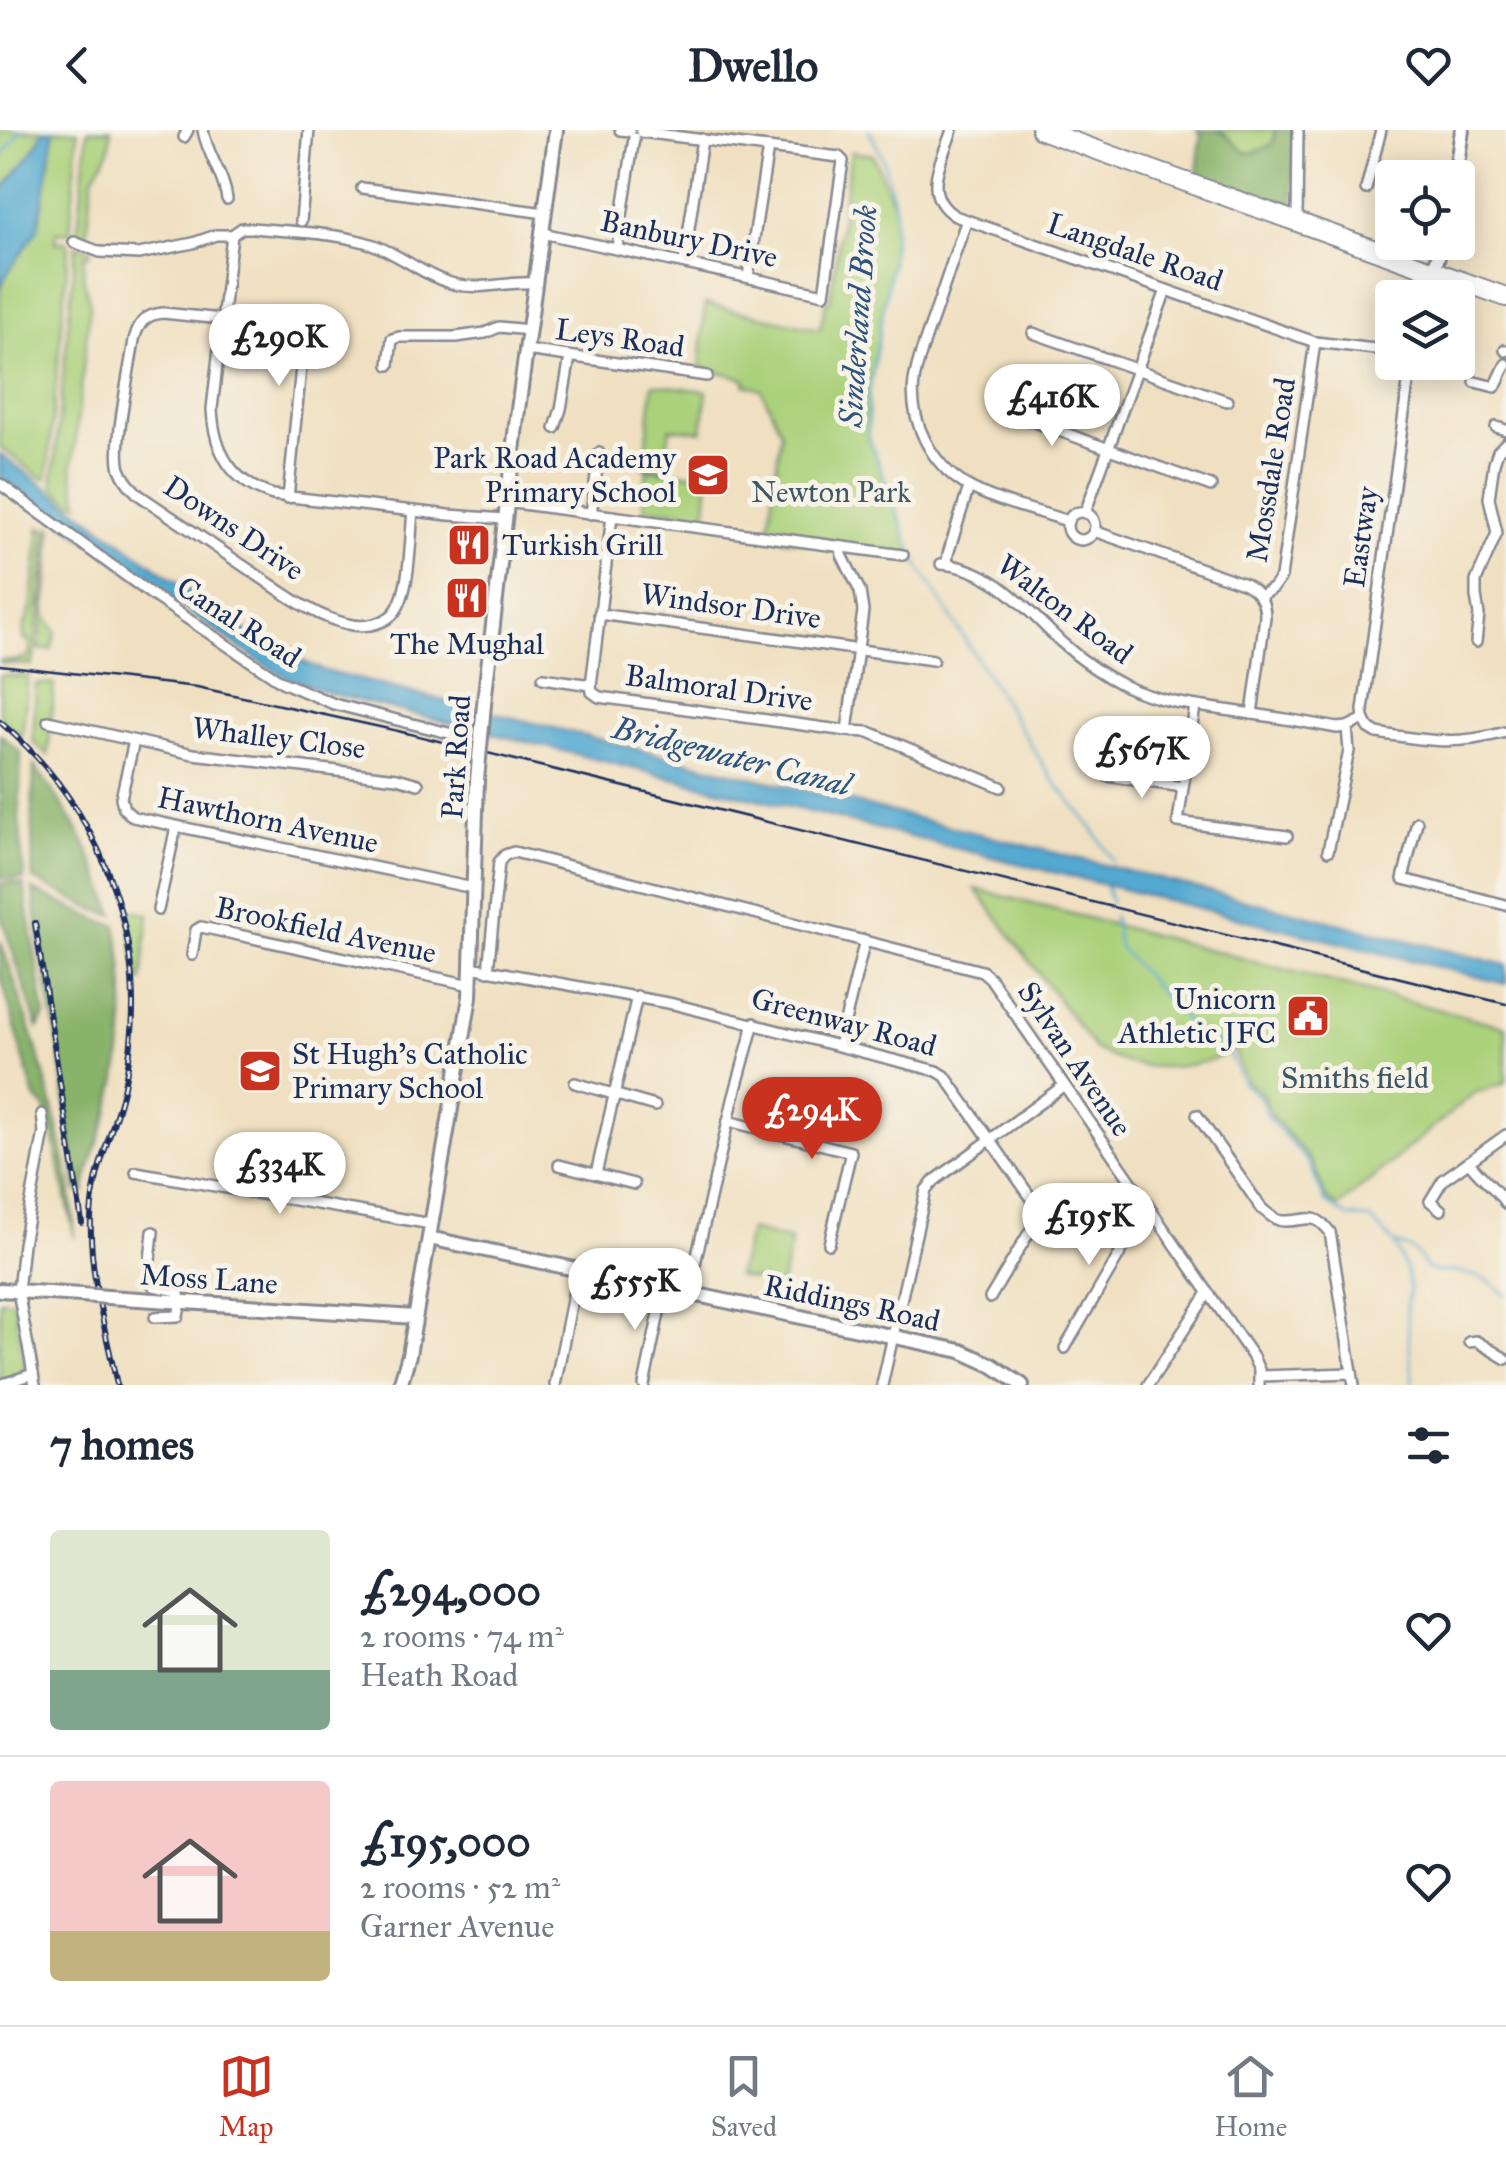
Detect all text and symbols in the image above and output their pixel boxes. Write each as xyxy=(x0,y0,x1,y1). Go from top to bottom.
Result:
icon: back xyxy=(50,38,105,93)
text: Dwello xyxy=(688,38,818,93)
icon: heart xyxy=(1401,38,1456,93)
map controls xyxy=(1375,160,1475,380)
button: locate xyxy=(1375,160,1475,260)
street label: Banbury Drive xyxy=(597,203,781,275)
water label: Sinderland Brook xyxy=(831,204,886,429)
street label: Langdale Road xyxy=(1042,205,1228,299)
button: layers xyxy=(1375,280,1475,380)
pin: £290K xyxy=(209,304,349,389)
street label: Leys Road xyxy=(553,311,687,365)
text: £290K xyxy=(231,317,327,356)
pin: £416K xyxy=(982,364,1122,449)
street label: Mossdale Road xyxy=(1239,375,1303,565)
text: £416K xyxy=(1006,377,1098,416)
place label: Park Road Academy Primary School xyxy=(433,440,677,510)
school or university icon: Park Road Academy Primary School xyxy=(685,452,731,498)
street label: Downs Drive xyxy=(157,468,311,588)
park label: Newton Park xyxy=(751,474,911,510)
street label: Eastway xyxy=(1336,483,1386,590)
restaurant icon: Turkish Grill xyxy=(446,522,492,568)
place label: Turkish Grill xyxy=(502,527,664,563)
street label: Walton Road xyxy=(990,546,1140,672)
street label: Canal Road xyxy=(170,569,308,675)
restaurant icon: The Mughal xyxy=(444,575,490,621)
street label: Windsor Drive xyxy=(639,576,823,636)
place label: The Mughal xyxy=(390,626,545,662)
street label: Balmoral Drive xyxy=(623,657,815,719)
street label: Park Road xyxy=(434,694,478,820)
water label: Bridgewater Canal xyxy=(607,708,857,805)
street label: Whalley Close xyxy=(190,710,368,766)
pin: £567K xyxy=(1072,716,1212,801)
text: £567K xyxy=(1095,729,1189,768)
street label: Hawthorn Avenue xyxy=(154,779,382,861)
street label: Brookfield Avenue xyxy=(212,889,440,971)
street label: Sylvan Avenue xyxy=(1010,975,1140,1143)
street label: Greenway Road xyxy=(747,980,941,1064)
place label: Unicorn Athletic JFC xyxy=(1116,981,1276,1051)
public building icon: Unicorn Athletic JFC xyxy=(1285,993,1331,1039)
place label: St Hugh's Catholic Primary School xyxy=(292,1036,528,1106)
school or university icon: St Hugh's Catholic Primary School xyxy=(237,1048,283,1094)
park label: Smiths field xyxy=(1281,1060,1429,1096)
pin: £294K xyxy=(742,1077,882,1162)
text: £294K xyxy=(764,1090,860,1129)
pin: £334K xyxy=(210,1132,350,1217)
text: £334K xyxy=(236,1145,324,1184)
pin: £195K xyxy=(1019,1183,1159,1268)
text: £195K xyxy=(1044,1196,1134,1235)
pin: £555K xyxy=(565,1248,705,1333)
street label: Moss Lane xyxy=(139,1256,279,1302)
text: £555K xyxy=(590,1261,680,1300)
street label: Riddings Road xyxy=(761,1267,943,1339)
icon: filters xyxy=(1401,1418,1456,1473)
text: 7 homes xyxy=(50,1419,194,1471)
text: £294,000 xyxy=(360,1565,541,1617)
icon: home xyxy=(130,1570,250,1690)
icon: heart xyxy=(1401,1603,1456,1658)
text: 2 rooms · 74 m² xyxy=(360,1617,564,1656)
text: Heath Road xyxy=(360,1656,518,1695)
text: £195,000 xyxy=(360,1816,531,1868)
icon: home xyxy=(130,1821,250,1941)
icon: heart xyxy=(1401,1854,1456,1909)
text: 2 rooms · 52 m² xyxy=(360,1868,560,1907)
text: Garner Avenue xyxy=(360,1907,555,1946)
tab: Map xyxy=(219,2049,274,2144)
tab: Saved xyxy=(711,2049,777,2144)
tab: Home xyxy=(1214,2049,1287,2144)

